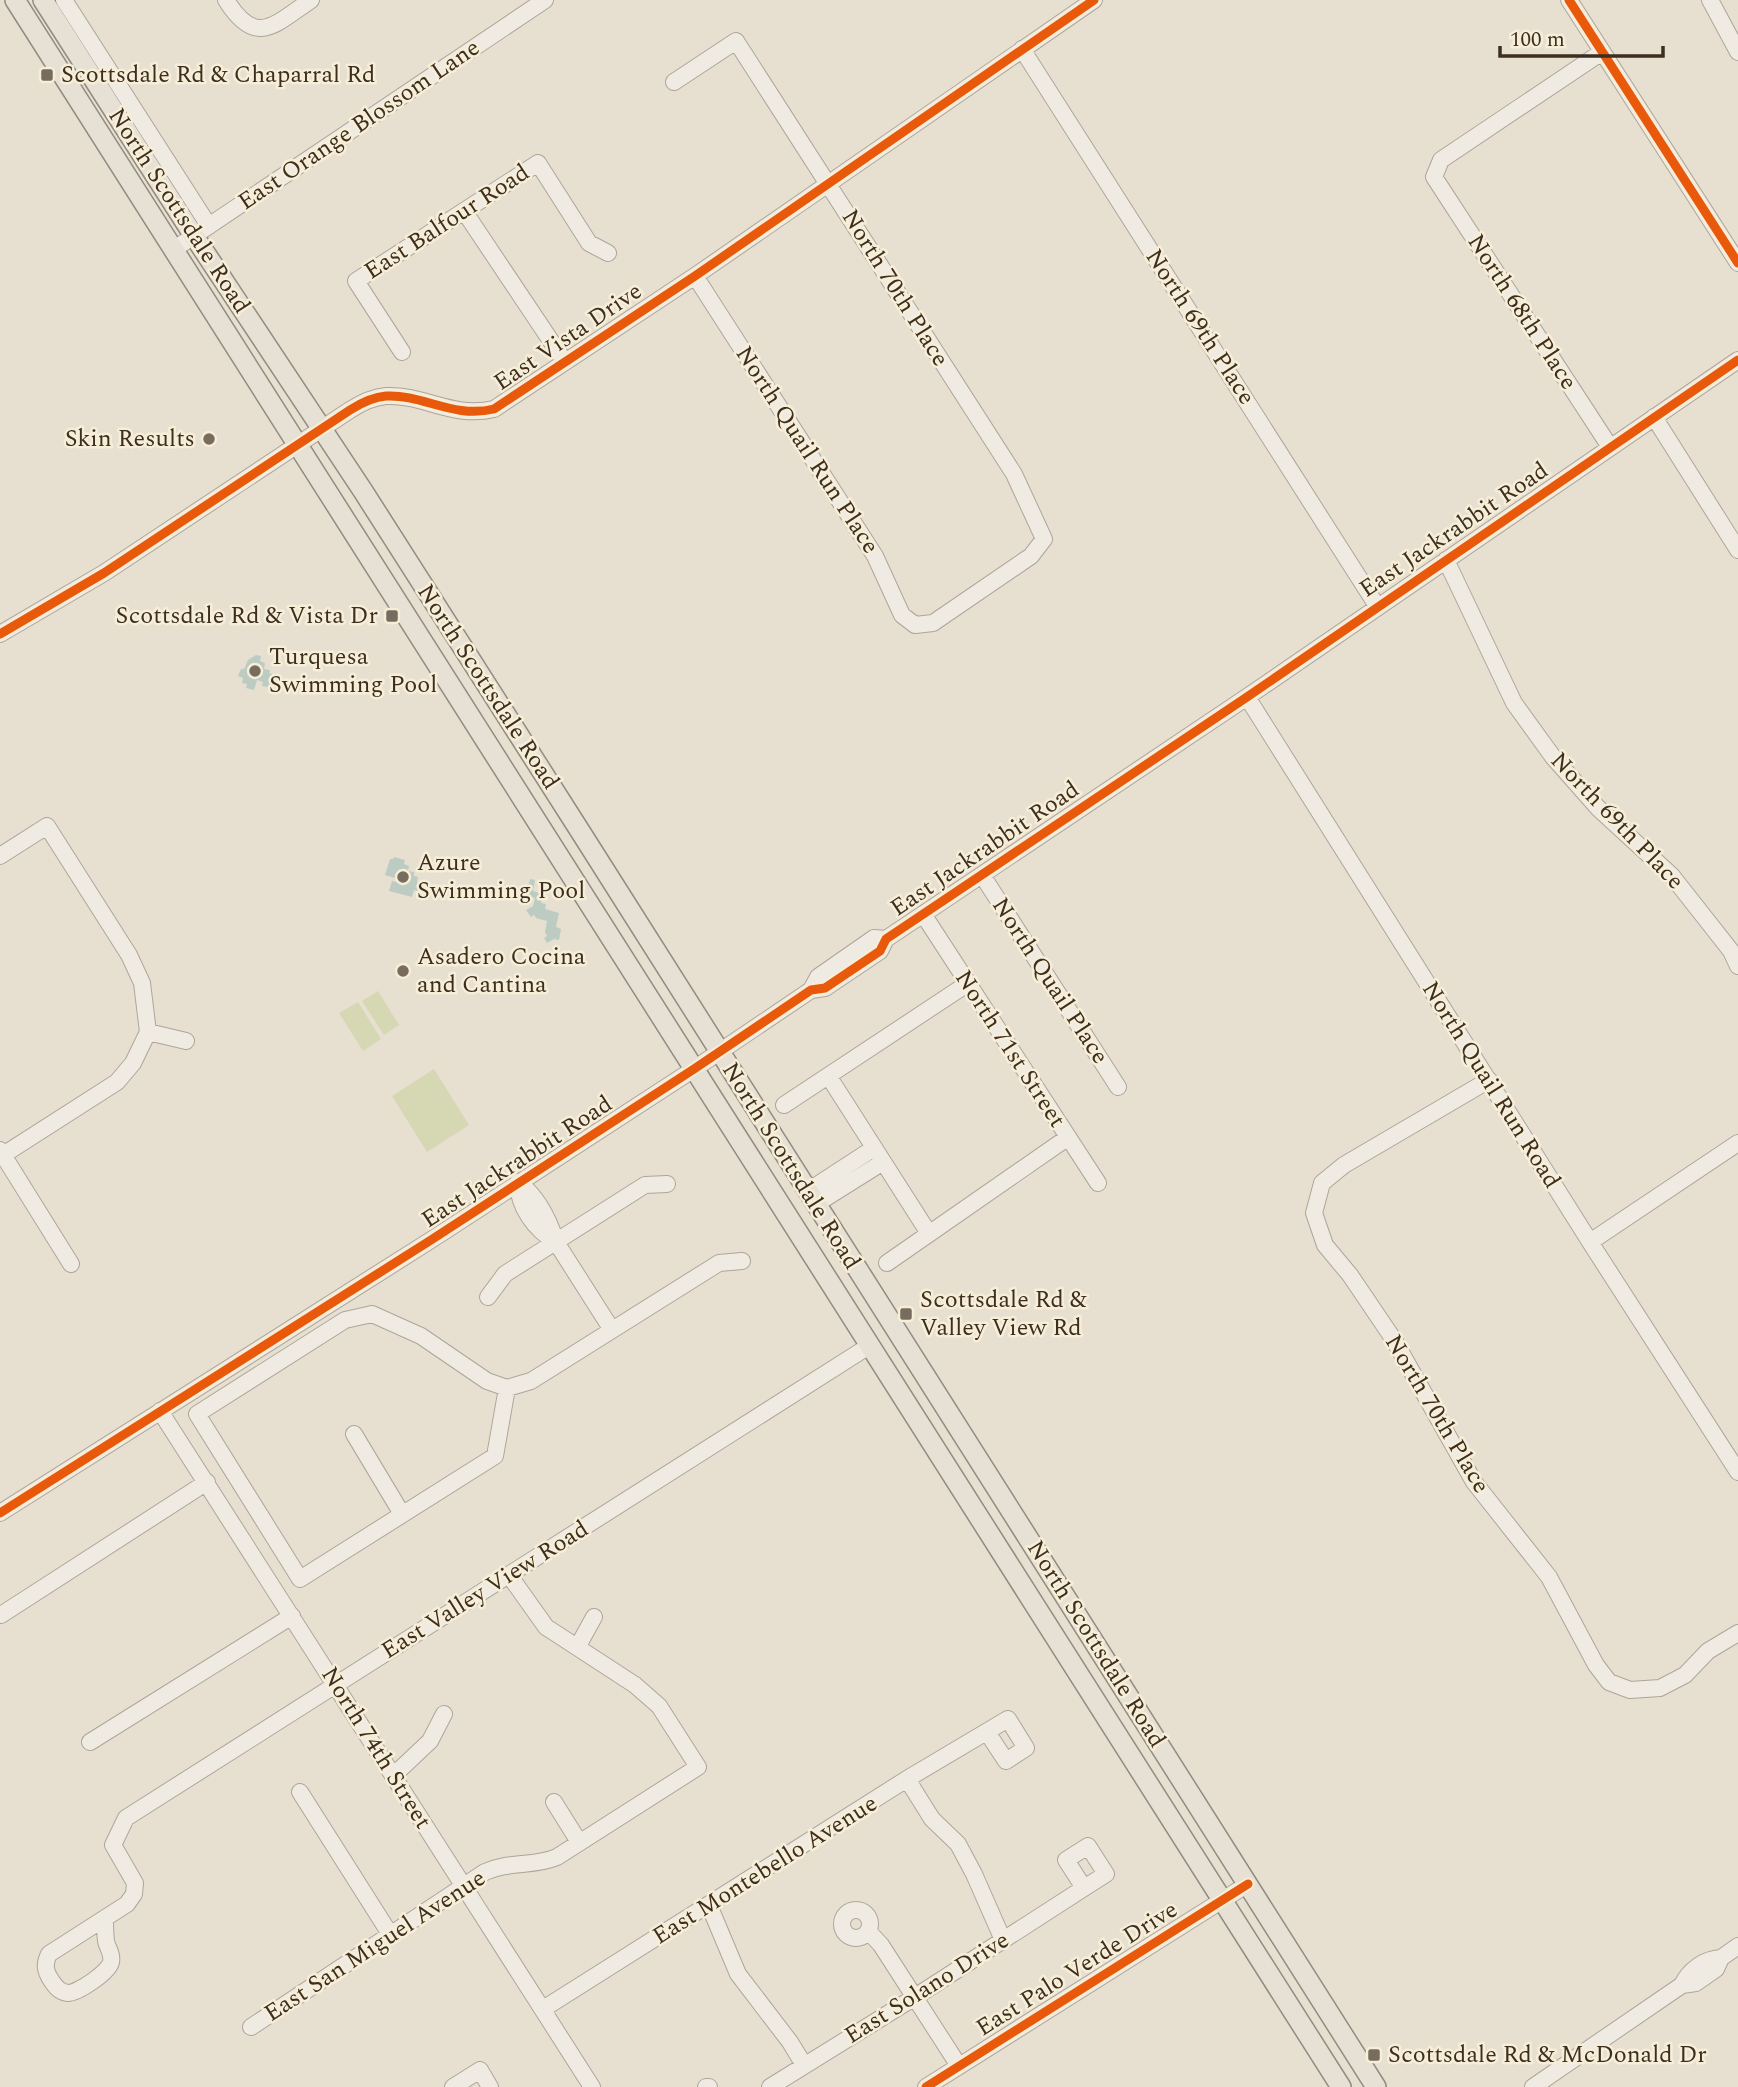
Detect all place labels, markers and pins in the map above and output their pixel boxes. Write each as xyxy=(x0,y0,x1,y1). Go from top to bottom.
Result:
place label: Scottsdale Rd & Chaparral Rd xyxy=(61,57,375,93)
marker: Scottsdale Rd & Chaparral Rd xyxy=(39,67,55,83)
place label: Skin Results xyxy=(65,421,195,457)
marker: Skin Results xyxy=(201,431,217,447)
place label: Scottsdale Rd & Vista Dr xyxy=(116,598,378,634)
marker: Scottsdale Rd & Vista Dr xyxy=(384,608,400,624)
place label: Turquesa Swimming Pool xyxy=(269,639,437,703)
marker: Turquesa Swimming Pool xyxy=(247,663,263,679)
place label: Azure Swimming Pool xyxy=(417,845,585,909)
marker: Azure Swimming Pool xyxy=(395,869,411,885)
place label: Asadero Cocina and Cantina xyxy=(417,939,586,1003)
marker: Asadero Cocina and Cantina xyxy=(395,963,411,979)
place label: Scottsdale Rd & Valley View Rd xyxy=(920,1282,1087,1346)
marker: Scottsdale Rd & Valley View Rd xyxy=(898,1306,914,1322)
place label: Scottsdale Rd & McDonald Dr xyxy=(1388,2037,1707,2073)
marker: Scottsdale Rd & McDonald Dr xyxy=(1366,2047,1382,2063)

